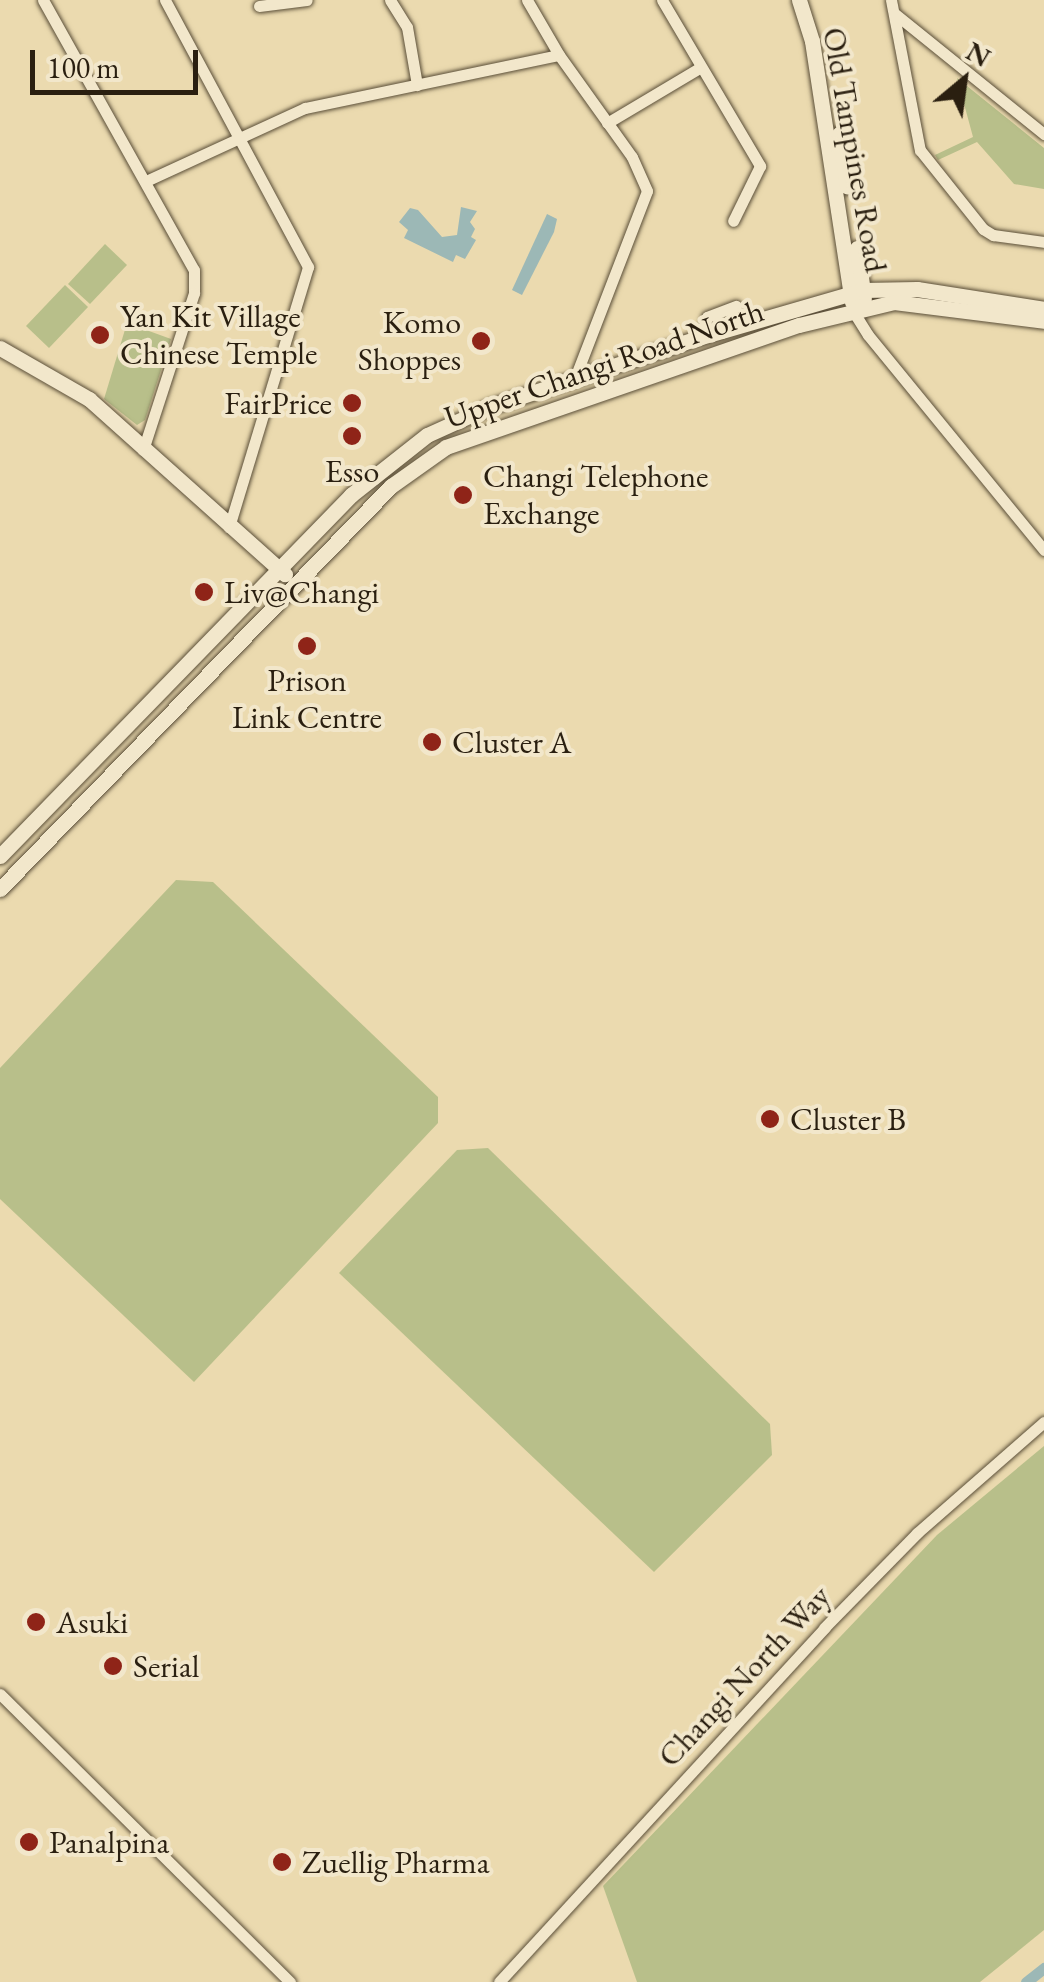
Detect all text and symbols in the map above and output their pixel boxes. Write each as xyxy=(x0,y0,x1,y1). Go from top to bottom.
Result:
street label: Old Tampines Road xyxy=(815,25,895,275)
scale bar xyxy=(35,30,202,92)
north arrow xyxy=(914,30,1014,130)
text: N xyxy=(960,33,997,75)
text: 100 m xyxy=(47,48,120,87)
street label: Upper Changi Road North xyxy=(439,291,769,437)
place label: Yan Kit Village Chinese Temple xyxy=(120,298,317,373)
place label: Komo Shoppes xyxy=(358,304,461,379)
marker: Yan Kit Village Chinese Temple xyxy=(89,324,111,346)
marker: Komo Shoppes xyxy=(470,330,492,352)
place label: FairPrice xyxy=(224,384,332,422)
marker: FairPrice xyxy=(341,392,363,414)
marker: Esso xyxy=(341,425,363,447)
place label: Esso xyxy=(325,452,379,490)
place label: Changi Telephone Exchange xyxy=(483,458,709,533)
marker: Changi Telephone Exchange xyxy=(452,484,474,506)
place label: Liv@Changi xyxy=(224,573,379,611)
marker: Liv@Changi xyxy=(193,581,215,603)
marker: Prison Link Centre xyxy=(296,635,318,657)
place label: Prison Link Centre xyxy=(232,662,382,737)
place label: Cluster A xyxy=(452,723,571,761)
marker: Cluster A xyxy=(421,731,443,753)
place label: Cluster B xyxy=(790,1100,906,1138)
marker: Cluster B xyxy=(759,1108,781,1130)
street label: Changi North Way xyxy=(650,1577,838,1775)
place label: Asuki xyxy=(56,1603,128,1641)
marker: Asuki xyxy=(25,1611,47,1633)
place label: Serial xyxy=(133,1647,199,1685)
marker: Serial xyxy=(102,1655,124,1677)
place label: Panalpina xyxy=(49,1823,169,1861)
marker: Panalpina xyxy=(18,1831,40,1853)
place label: Zuellig Pharma xyxy=(302,1843,489,1881)
marker: Zuellig Pharma xyxy=(271,1851,293,1873)

